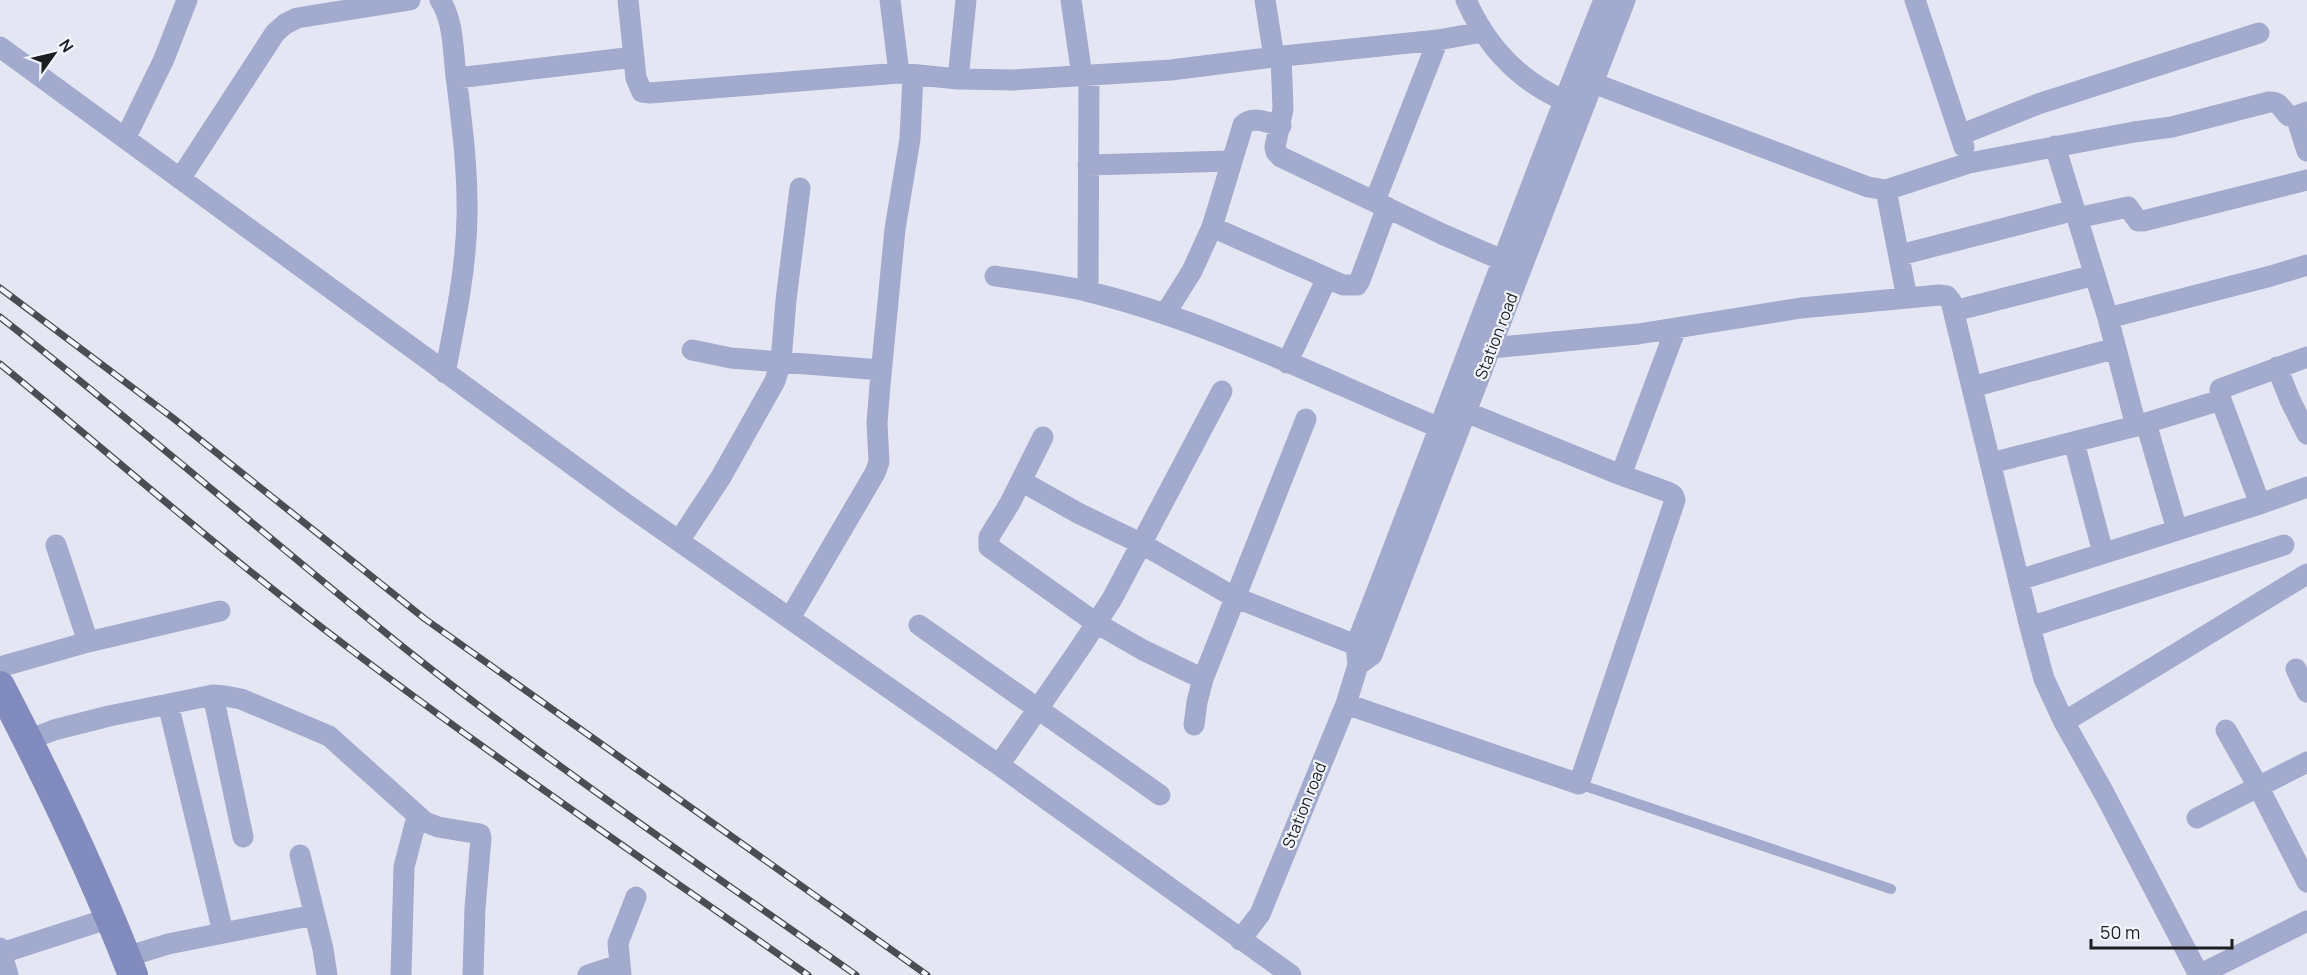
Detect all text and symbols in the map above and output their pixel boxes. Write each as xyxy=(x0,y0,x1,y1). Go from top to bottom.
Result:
north arrow xyxy=(24,24,84,84)
text: N xyxy=(54,35,79,57)
street label: Station road xyxy=(1469,290,1523,382)
street label: Station road xyxy=(1277,759,1331,851)
scale bar xyxy=(2091,912,2232,950)
text: 50 m xyxy=(2100,920,2140,944)

